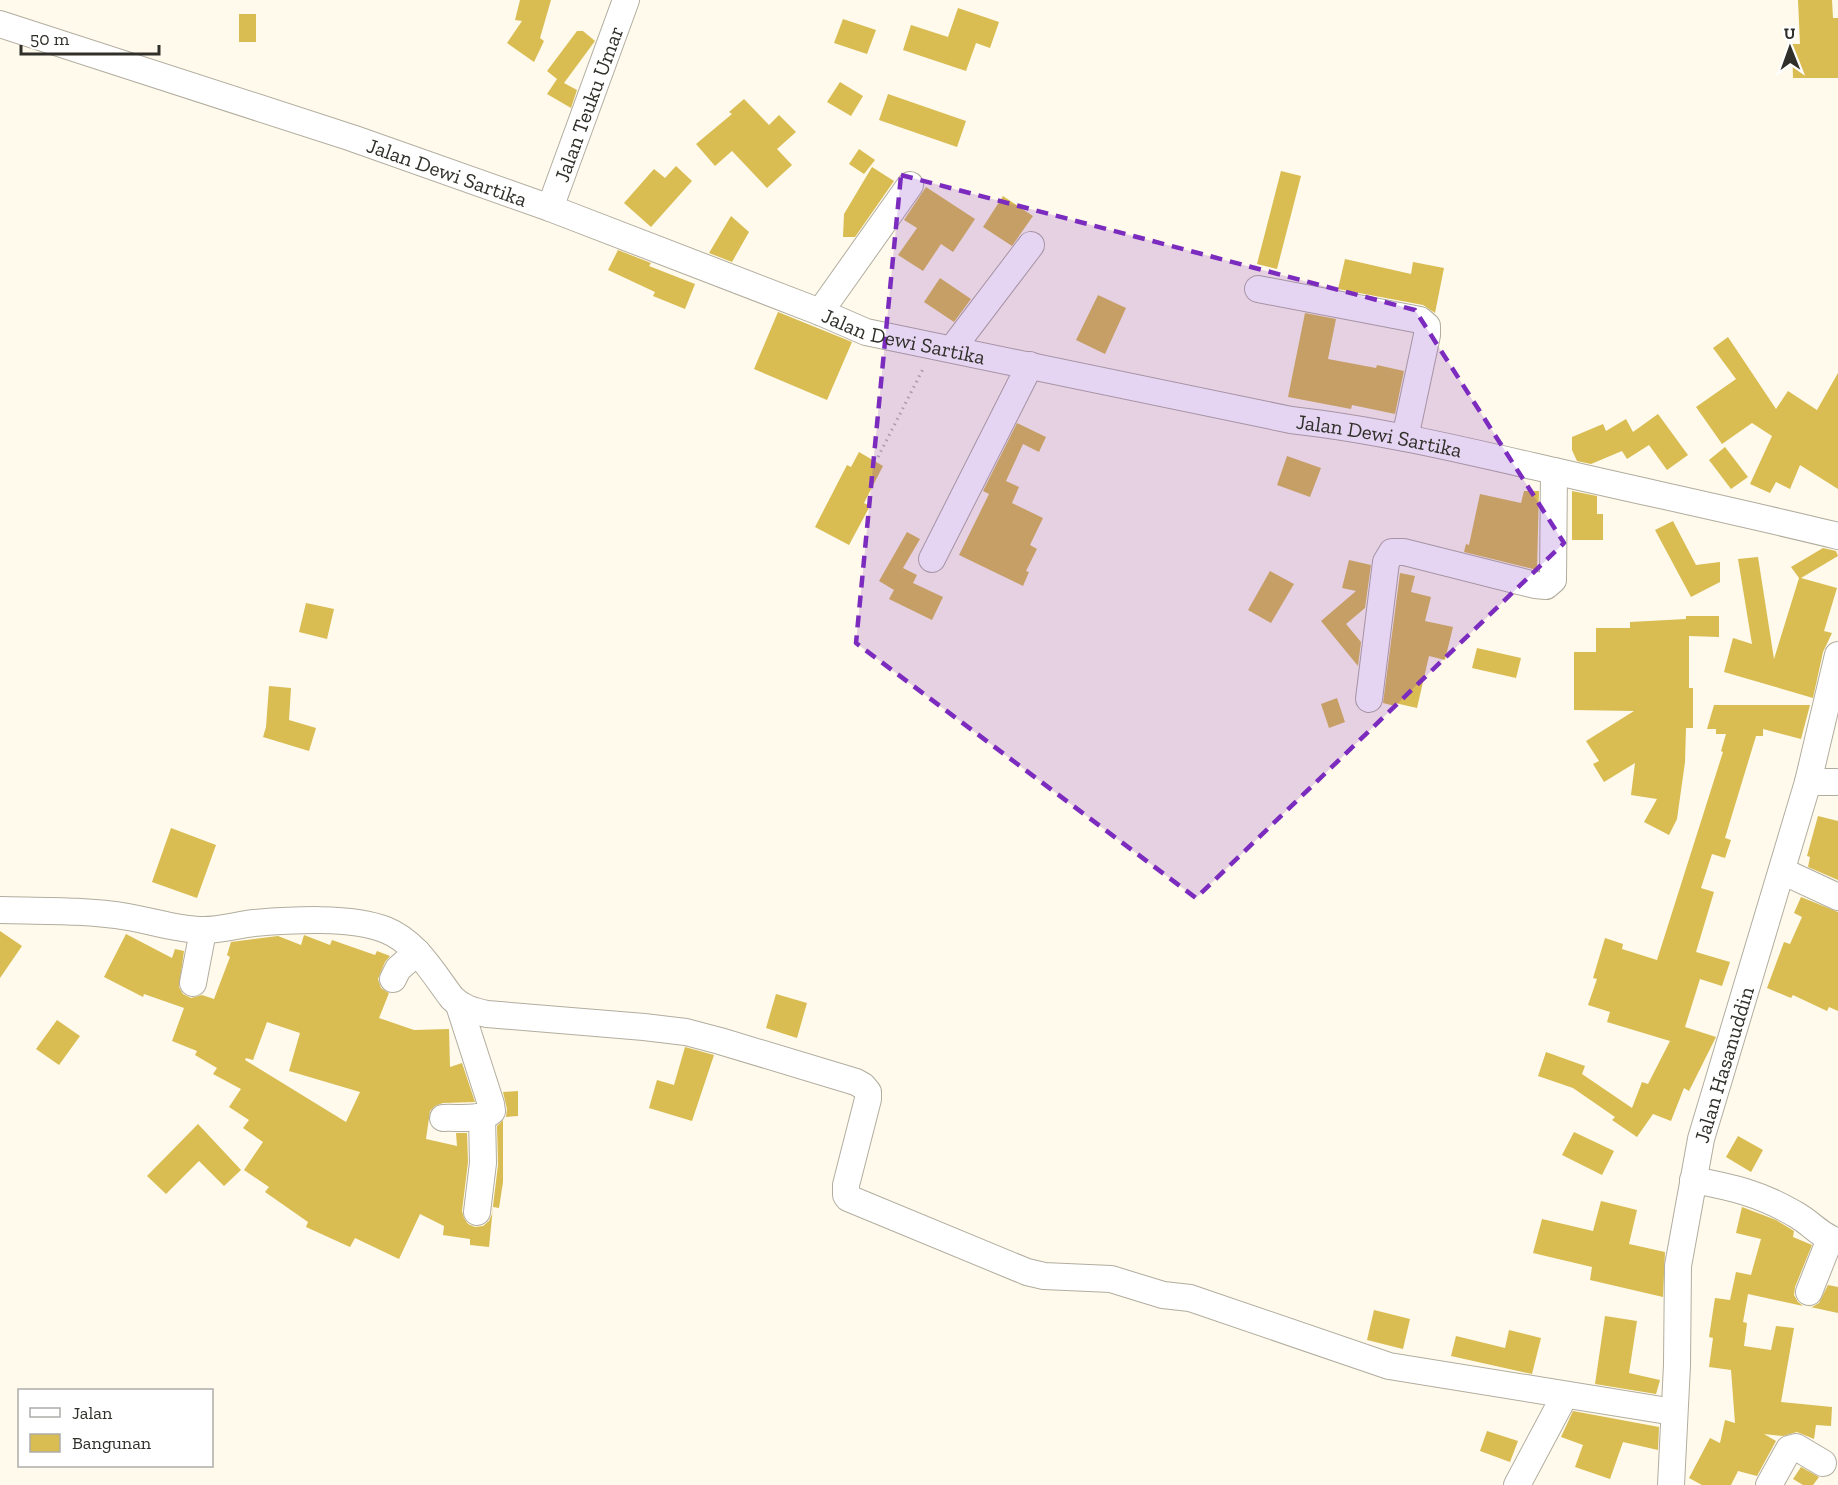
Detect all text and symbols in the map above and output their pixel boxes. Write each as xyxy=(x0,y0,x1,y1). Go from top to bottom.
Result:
scale bar xyxy=(21,18,159,56)
north arrow xyxy=(1760,18,1820,78)
street label: Jalan Teuku Umar xyxy=(548,22,628,185)
text: U xyxy=(1784,24,1796,43)
text: 50 m xyxy=(30,28,70,50)
street label: Jalan Dewi Sartika xyxy=(364,132,531,211)
street label: Jalan Dewi Sartika xyxy=(818,302,987,369)
street label: Jalan Dewi Sartika xyxy=(1295,408,1464,462)
street label: Jalan Hasanuddin xyxy=(1688,983,1759,1146)
legend xyxy=(18,1389,213,1467)
text: Jalan xyxy=(72,1402,113,1424)
text: Bangunan xyxy=(72,1432,152,1454)

